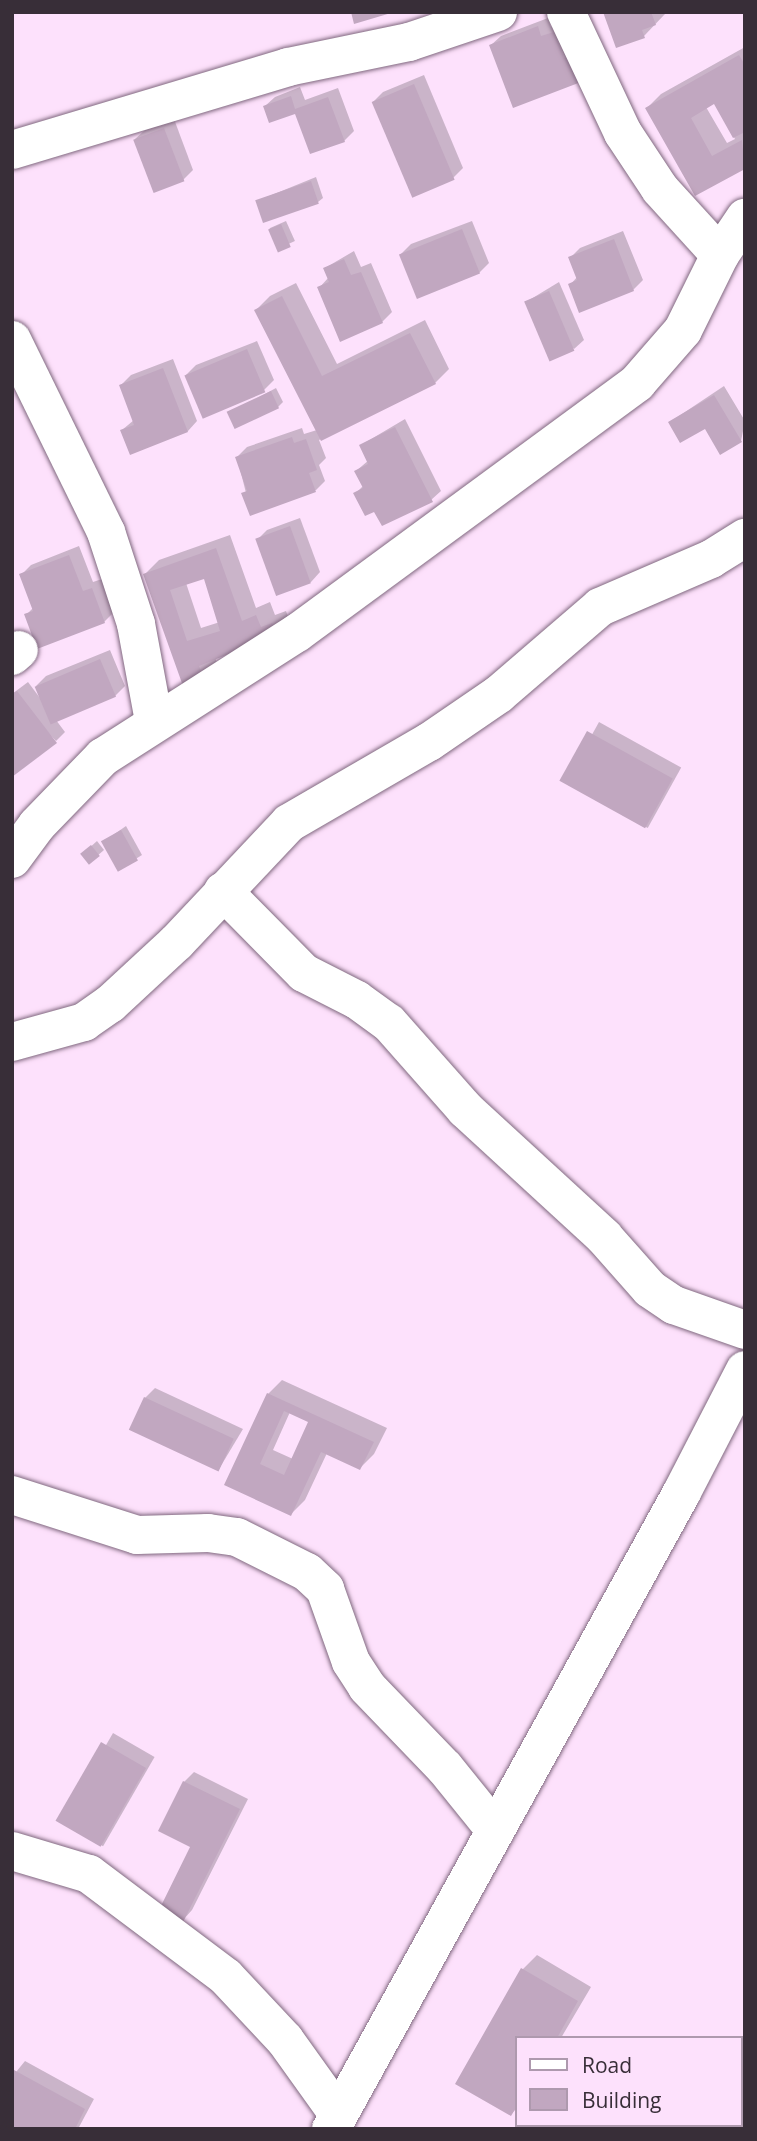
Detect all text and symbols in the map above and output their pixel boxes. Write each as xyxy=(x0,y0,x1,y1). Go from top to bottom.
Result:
legend xyxy=(516,2036,743,2127)
text: Road xyxy=(582,2051,632,2079)
text: Building xyxy=(582,2086,661,2114)

